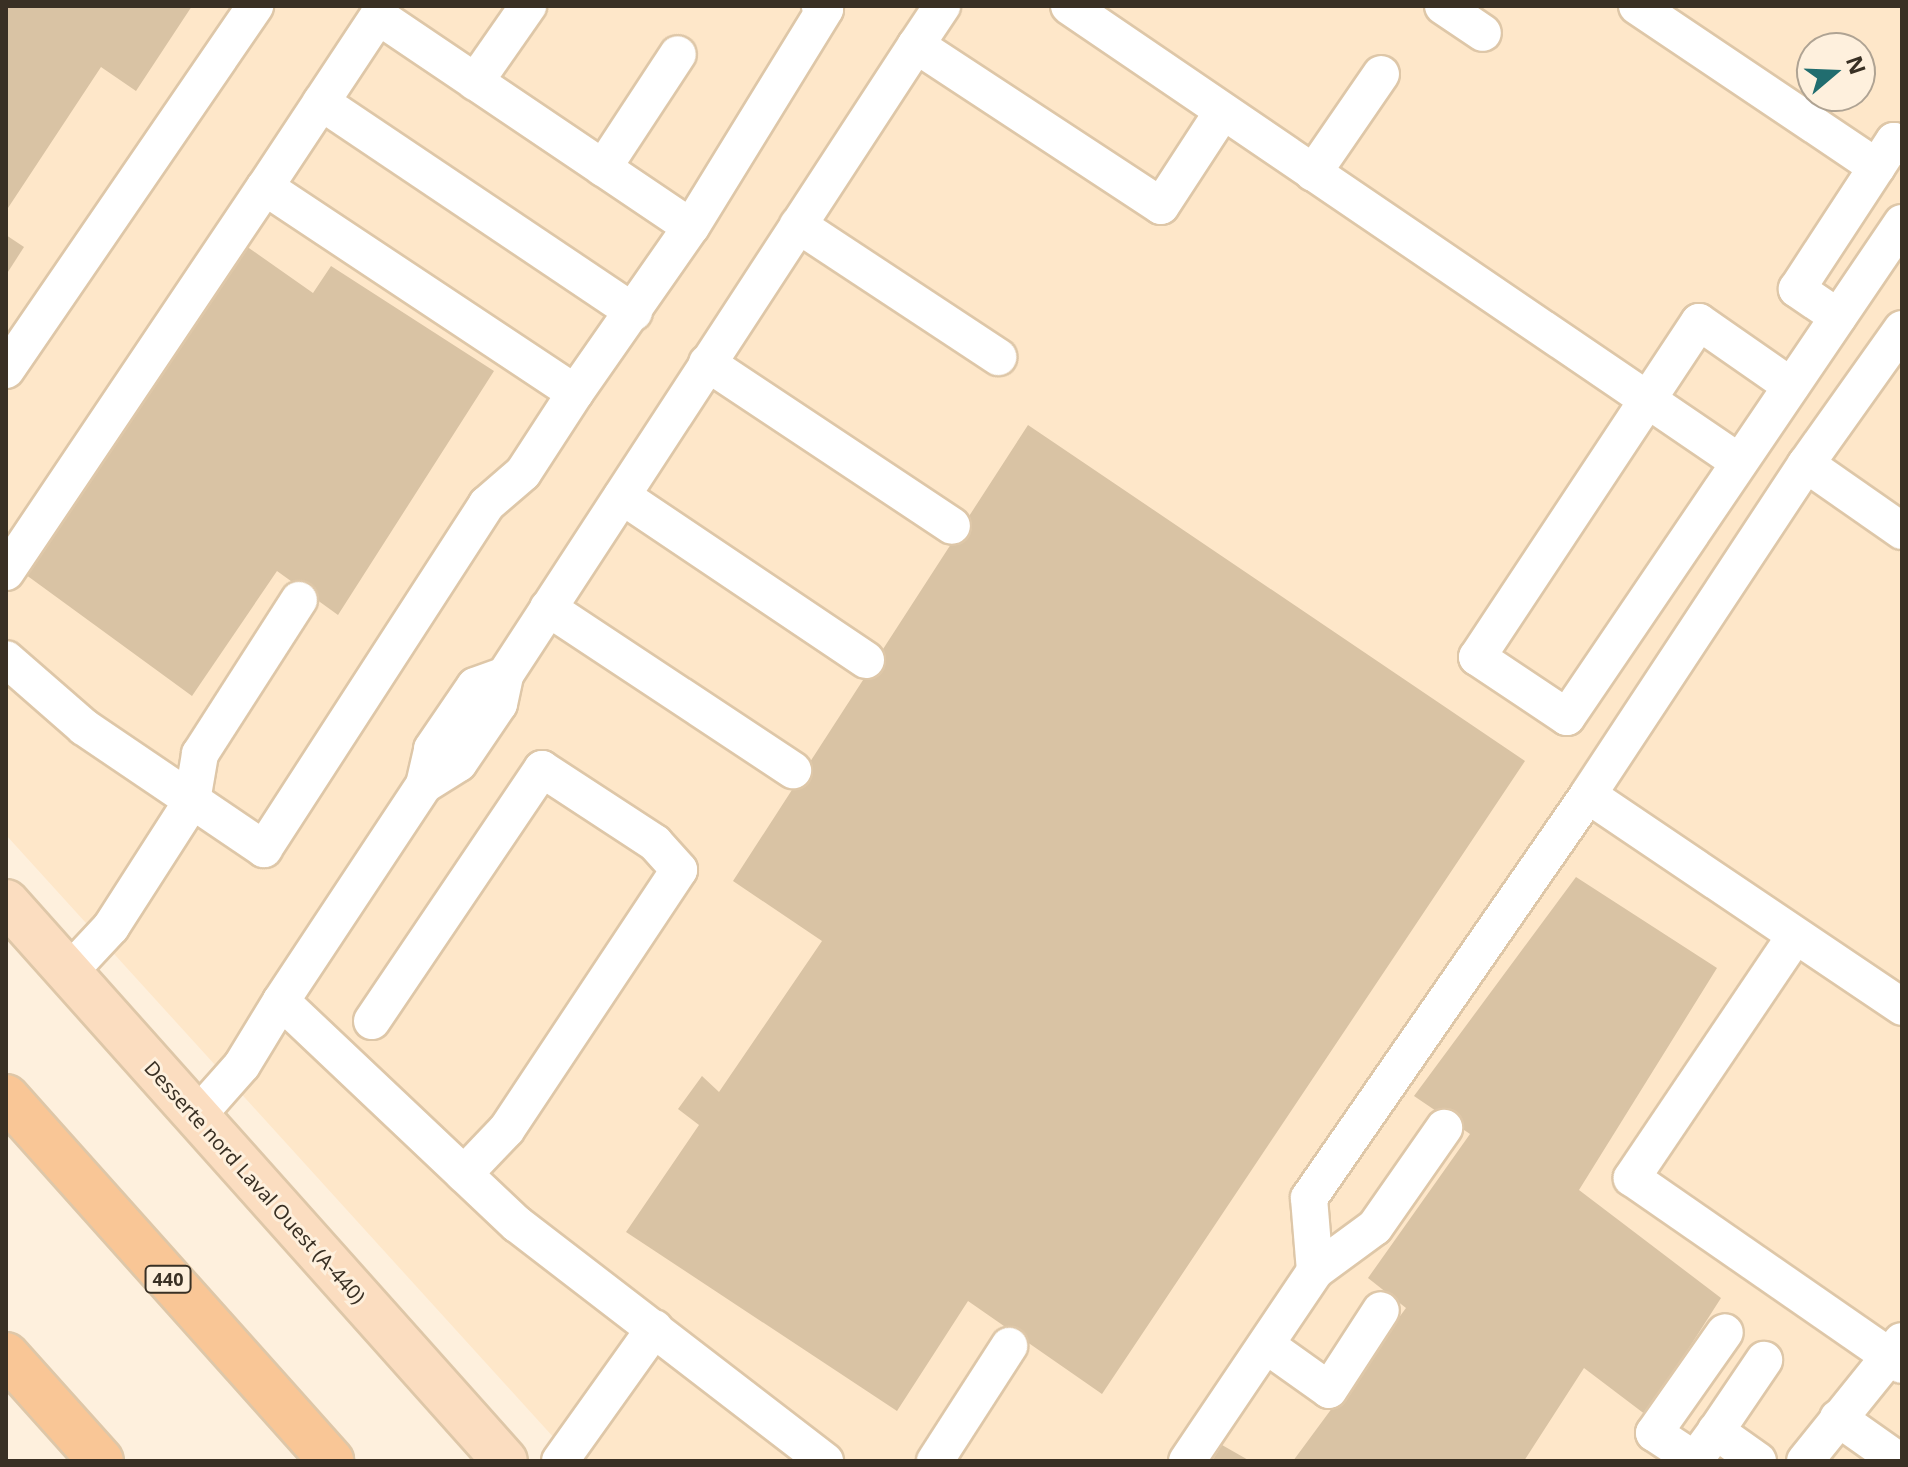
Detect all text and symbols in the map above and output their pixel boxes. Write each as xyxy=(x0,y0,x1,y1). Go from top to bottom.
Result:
north arrow xyxy=(1796,32,1876,112)
text: N xyxy=(1840,51,1874,78)
street label: Desserte nord Laval Ouest (A-440) xyxy=(140,1056,370,1308)
road number: 440 xyxy=(144,1265,192,1293)

